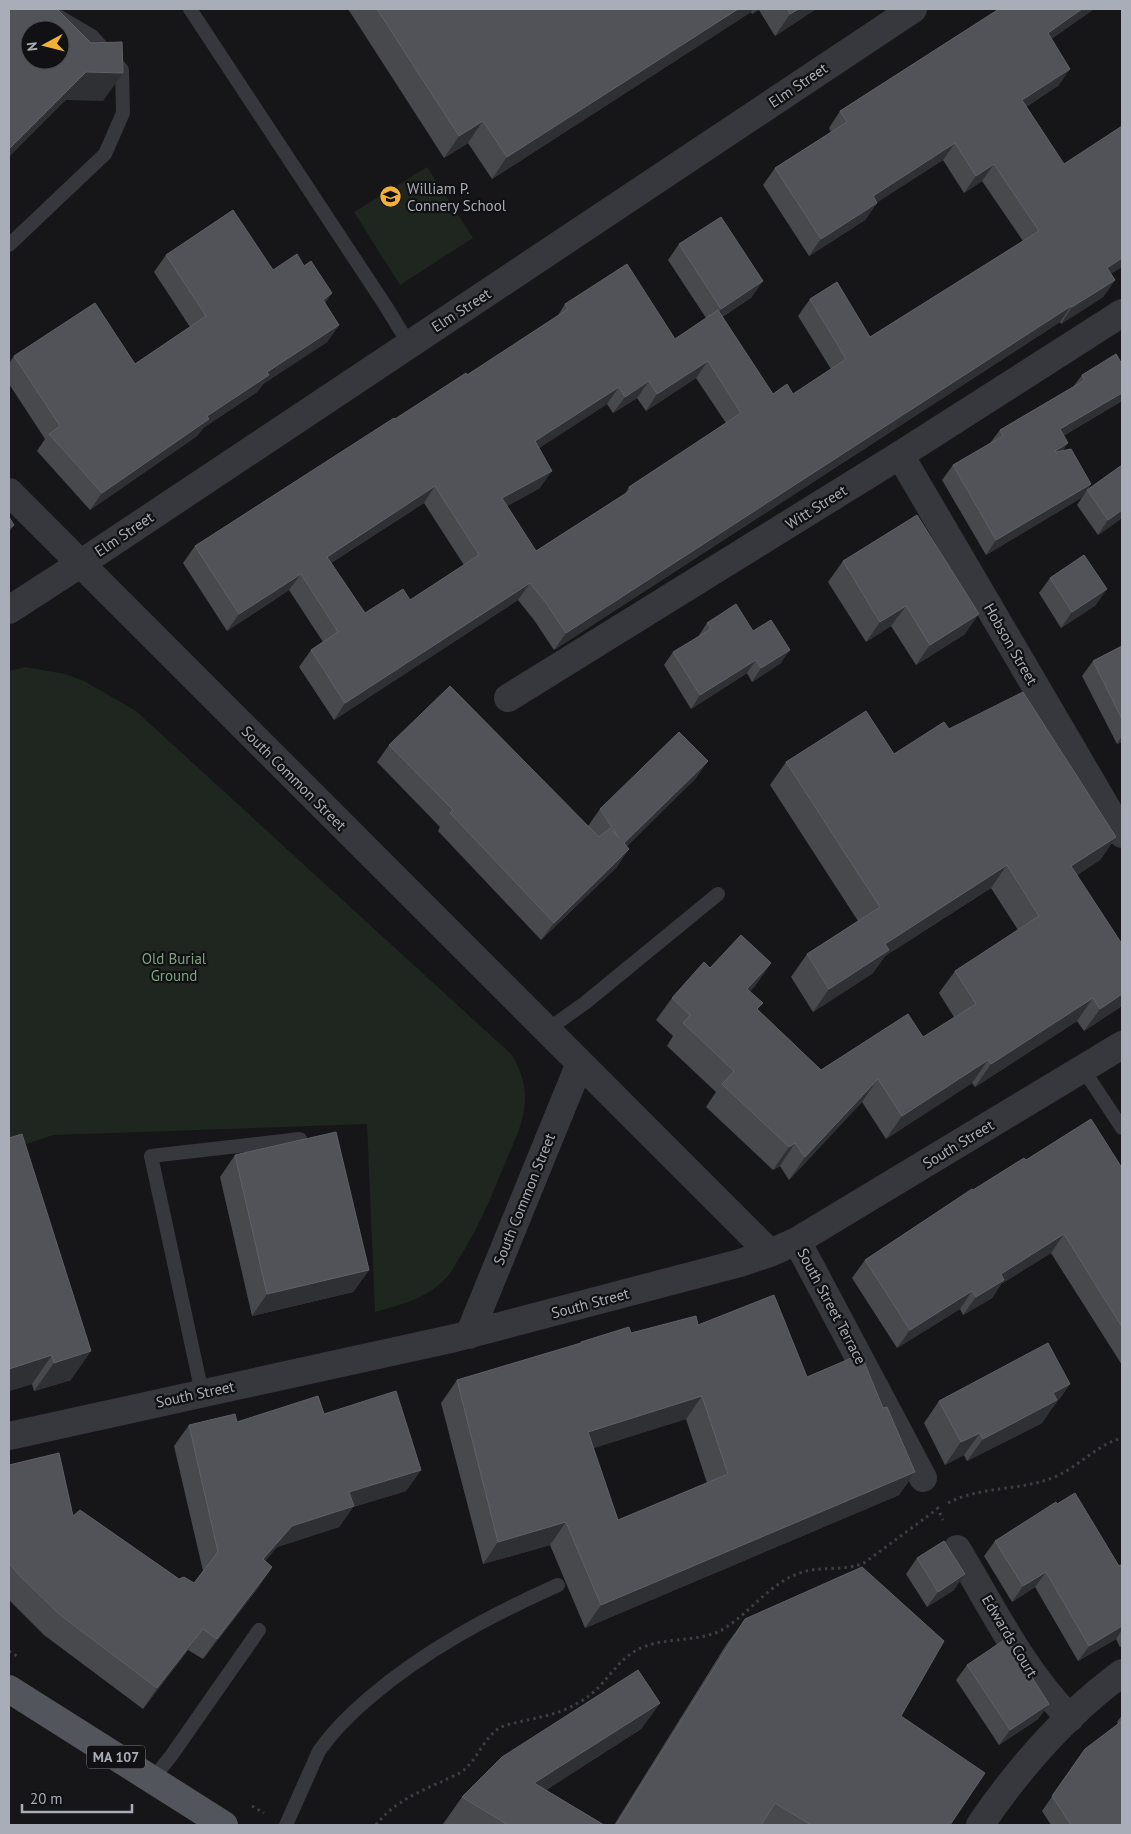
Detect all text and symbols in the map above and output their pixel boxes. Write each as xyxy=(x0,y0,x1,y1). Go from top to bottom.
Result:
north arrow xyxy=(20,20,70,70)
text: N xyxy=(23,41,42,52)
street label: Elm Street xyxy=(765,58,831,112)
place label: William P. Connery School xyxy=(407,179,507,215)
school or university icon: William P. Connery School xyxy=(379,185,403,209)
street label: Elm Street xyxy=(428,284,494,336)
street label: Witt Street xyxy=(782,481,850,533)
street label: Elm Street xyxy=(91,507,157,561)
street label: Hobson Street xyxy=(980,600,1042,688)
street label: South Common Street xyxy=(238,722,350,834)
park label: Old Burial Ground xyxy=(142,949,207,985)
street label: South Street xyxy=(919,1115,997,1173)
street label: South Common Street xyxy=(489,1130,559,1268)
street label: South Street Terrace xyxy=(793,1245,871,1367)
street label: South Street xyxy=(549,1284,631,1322)
street label: South Street xyxy=(154,1376,236,1412)
street label: Edwards Court xyxy=(978,1591,1042,1681)
road number: MA 107 xyxy=(87,1745,145,1768)
scale bar xyxy=(22,1782,132,1814)
text: 20 m xyxy=(30,1789,63,1808)

